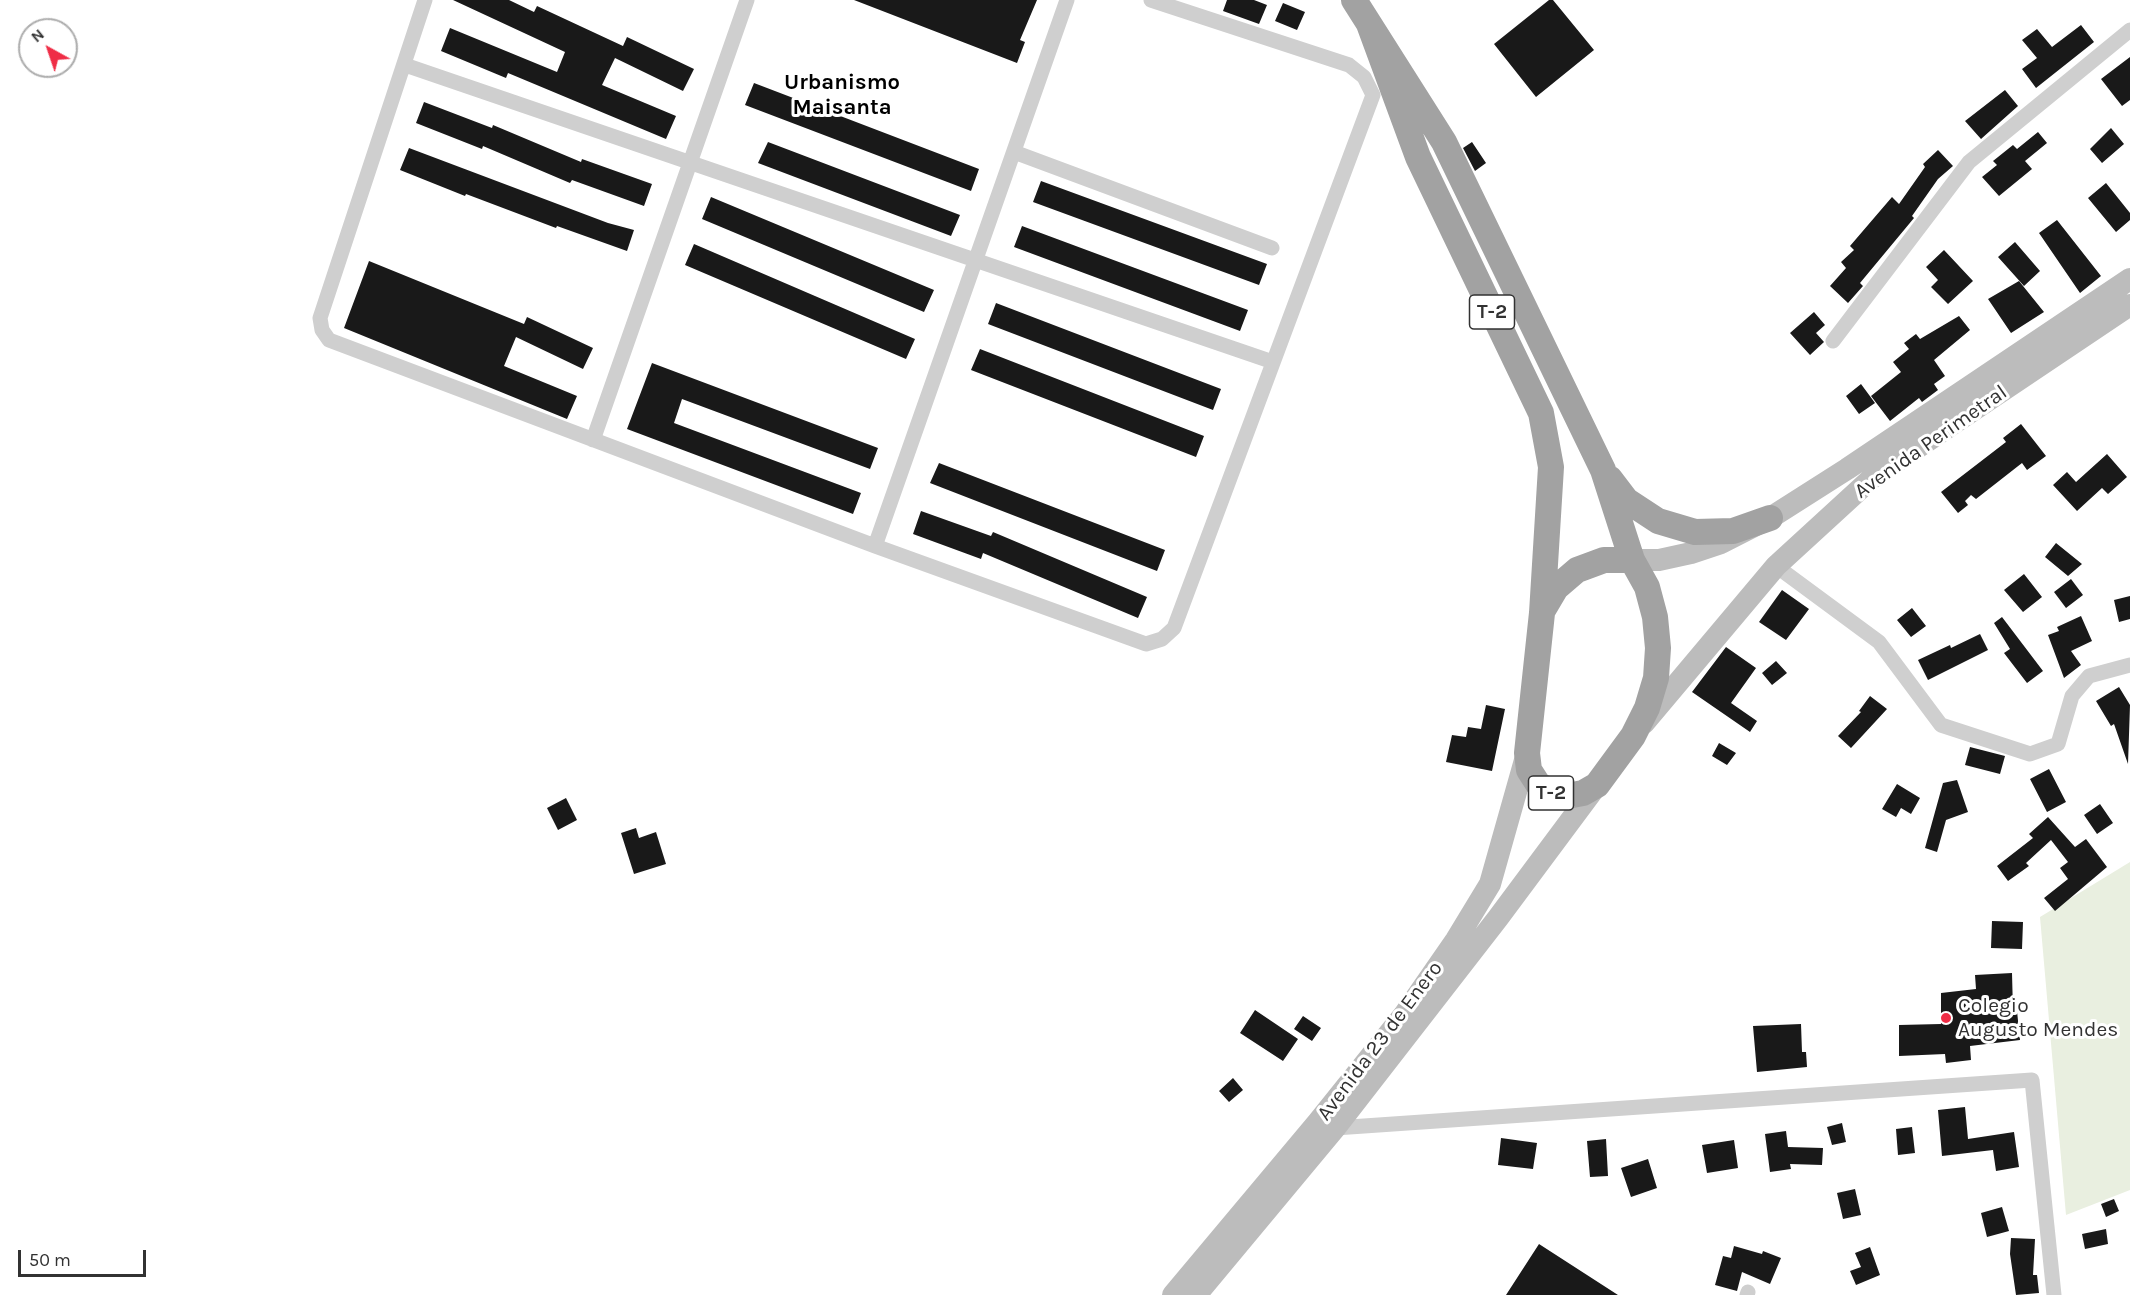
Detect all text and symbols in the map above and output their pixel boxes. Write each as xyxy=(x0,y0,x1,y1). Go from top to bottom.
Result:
north arrow xyxy=(18,18,78,78)
text: N xyxy=(27,24,48,46)
district label: Urbanismo Maisanta xyxy=(784,70,900,122)
road number: T-2 xyxy=(1470,295,1514,329)
street label: Avenida Perimetral xyxy=(1850,380,2012,504)
road number: T-2 xyxy=(1528,776,1574,810)
street label: Avenida 23 de Enero xyxy=(1312,956,1448,1126)
place label: Colegio Augusto Mendes xyxy=(1958,993,2118,1043)
marker: Colegio Augusto Mendes xyxy=(1939,1011,1953,1025)
scale bar xyxy=(21,1238,148,1276)
text: 50 m xyxy=(29,1249,71,1271)

